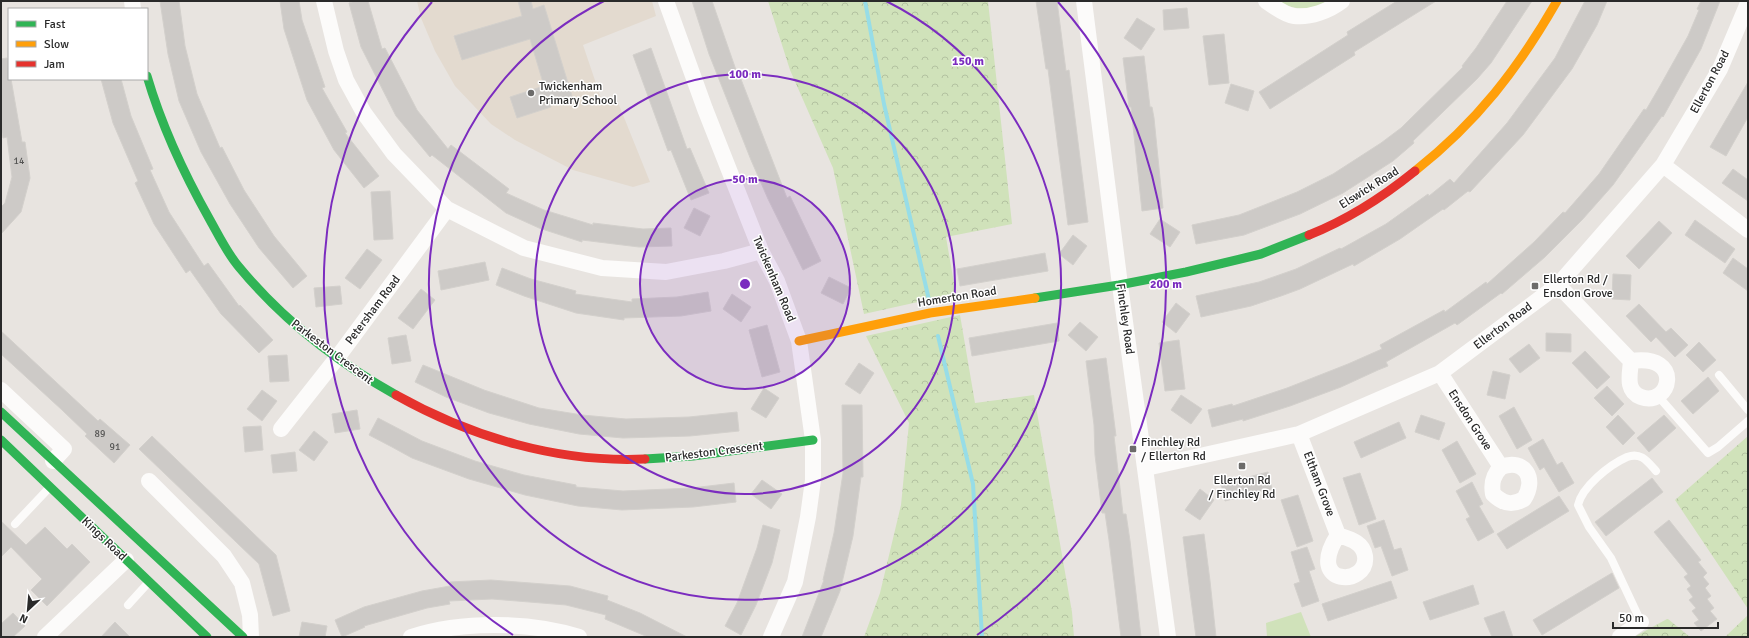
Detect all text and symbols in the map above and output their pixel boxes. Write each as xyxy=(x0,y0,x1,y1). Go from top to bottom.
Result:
legend xyxy=(8,8,148,80)
text: Fast xyxy=(44,17,65,32)
text: Slow xyxy=(44,37,69,52)
street label: Ellerton Road xyxy=(1687,48,1733,116)
text: 150 m xyxy=(952,54,984,69)
text: Jam xyxy=(44,57,65,72)
text: 100 m xyxy=(729,67,761,82)
place label: Twickenham Primary School xyxy=(539,79,617,108)
marker: Twickenham Primary School xyxy=(526,88,536,98)
house number: 14 xyxy=(14,155,25,167)
street label: Elswick Road xyxy=(1336,164,1402,212)
text: 50 m xyxy=(732,172,758,187)
street label: Twickenham Road xyxy=(749,234,799,324)
street label: Petersham Road xyxy=(342,272,404,348)
place label: Ellerton Rd / Ensdon Grove xyxy=(1543,272,1613,301)
centre of rings xyxy=(738,277,752,291)
text: 200 m xyxy=(1150,277,1182,292)
marker: Ellerton Rd / Ensdon Grove xyxy=(1530,281,1540,291)
street label: Homerton Road xyxy=(916,283,998,311)
street label: Finchley Road xyxy=(1113,283,1137,355)
street label: Ellerton Road xyxy=(1471,299,1535,353)
street label: Parkeston Crescent xyxy=(288,316,376,388)
street label: Ensdon Grove xyxy=(1445,387,1495,453)
house number: 89 xyxy=(95,428,105,440)
place label: Finchley Rd / Ellerton Rd xyxy=(1141,435,1206,464)
street label: Parkeston Crescent xyxy=(664,439,764,465)
house number: 91 xyxy=(110,441,120,453)
marker: Finchley Rd / Ellerton Rd xyxy=(1128,444,1138,454)
street label: Eltham Grove xyxy=(1300,449,1338,519)
marker: Ellerton Rd / Finchley Rd xyxy=(1237,461,1247,471)
place label: Ellerton Rd / Finchley Rd xyxy=(1209,473,1275,502)
street label: Kings Road xyxy=(78,514,130,564)
north arrow xyxy=(8,590,48,630)
scale bar xyxy=(1613,604,1718,630)
text: N xyxy=(18,611,30,626)
text: 50 m xyxy=(1619,611,1644,626)

